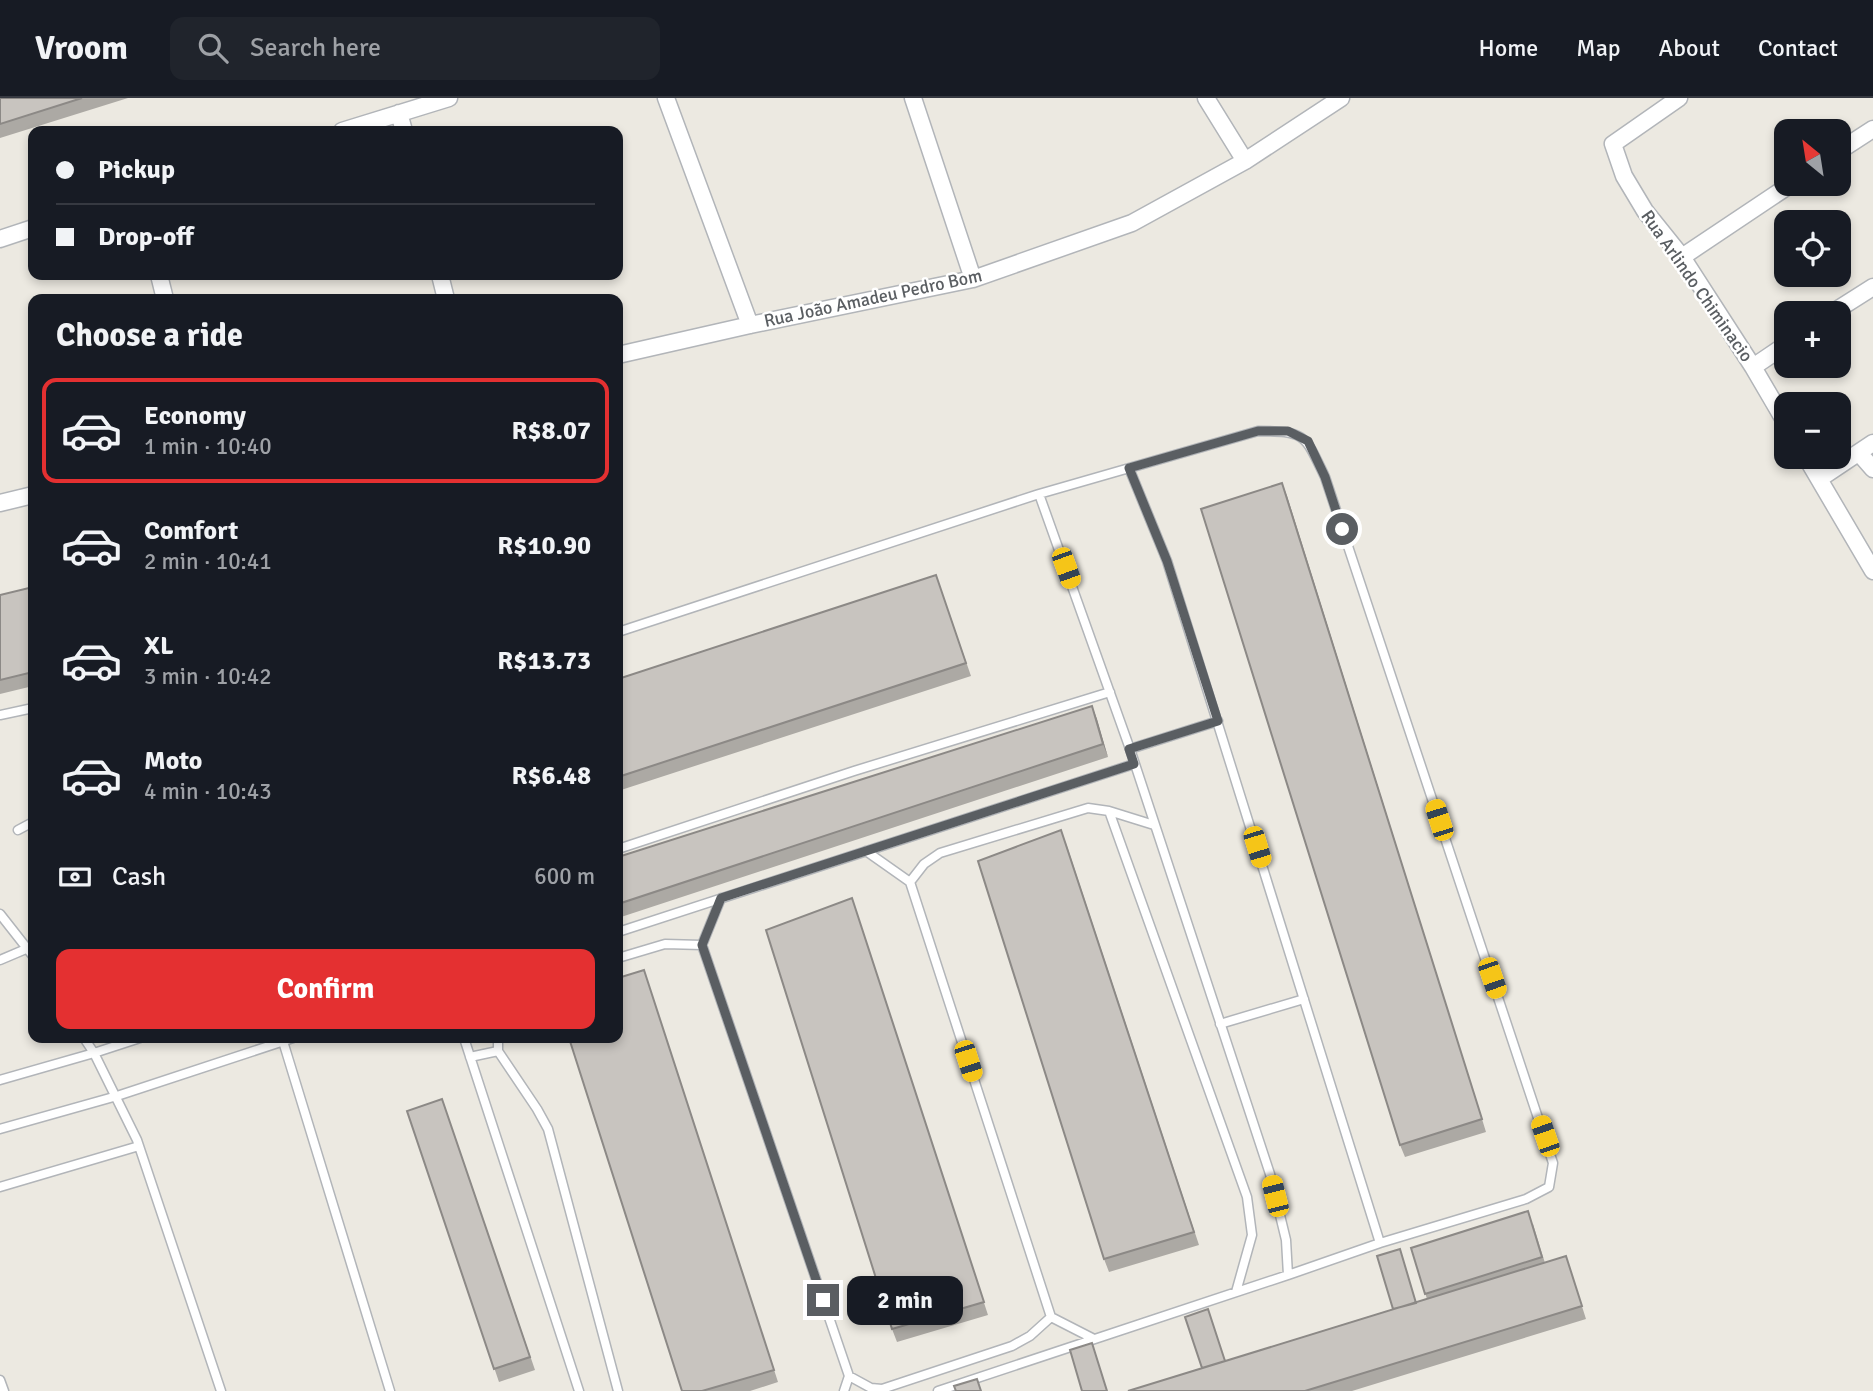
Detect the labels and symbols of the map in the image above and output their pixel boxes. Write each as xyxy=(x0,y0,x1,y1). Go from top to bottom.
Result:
north arrow xyxy=(1774,119,1852,196)
street label: Rua Arlindo Chiminacio xyxy=(1636,206,1758,366)
street label: Rua João Amadeu Pedro Bom xyxy=(762,264,984,332)
route start xyxy=(1326,513,1358,545)
car xyxy=(1049,545,1084,591)
car xyxy=(1423,797,1456,843)
car xyxy=(1241,824,1274,870)
car xyxy=(1476,955,1509,1001)
car xyxy=(952,1038,985,1084)
car xyxy=(1529,1113,1562,1159)
car xyxy=(1260,1173,1291,1219)
callout: 2 min xyxy=(848,1276,963,1324)
route end xyxy=(807,1284,839,1316)

